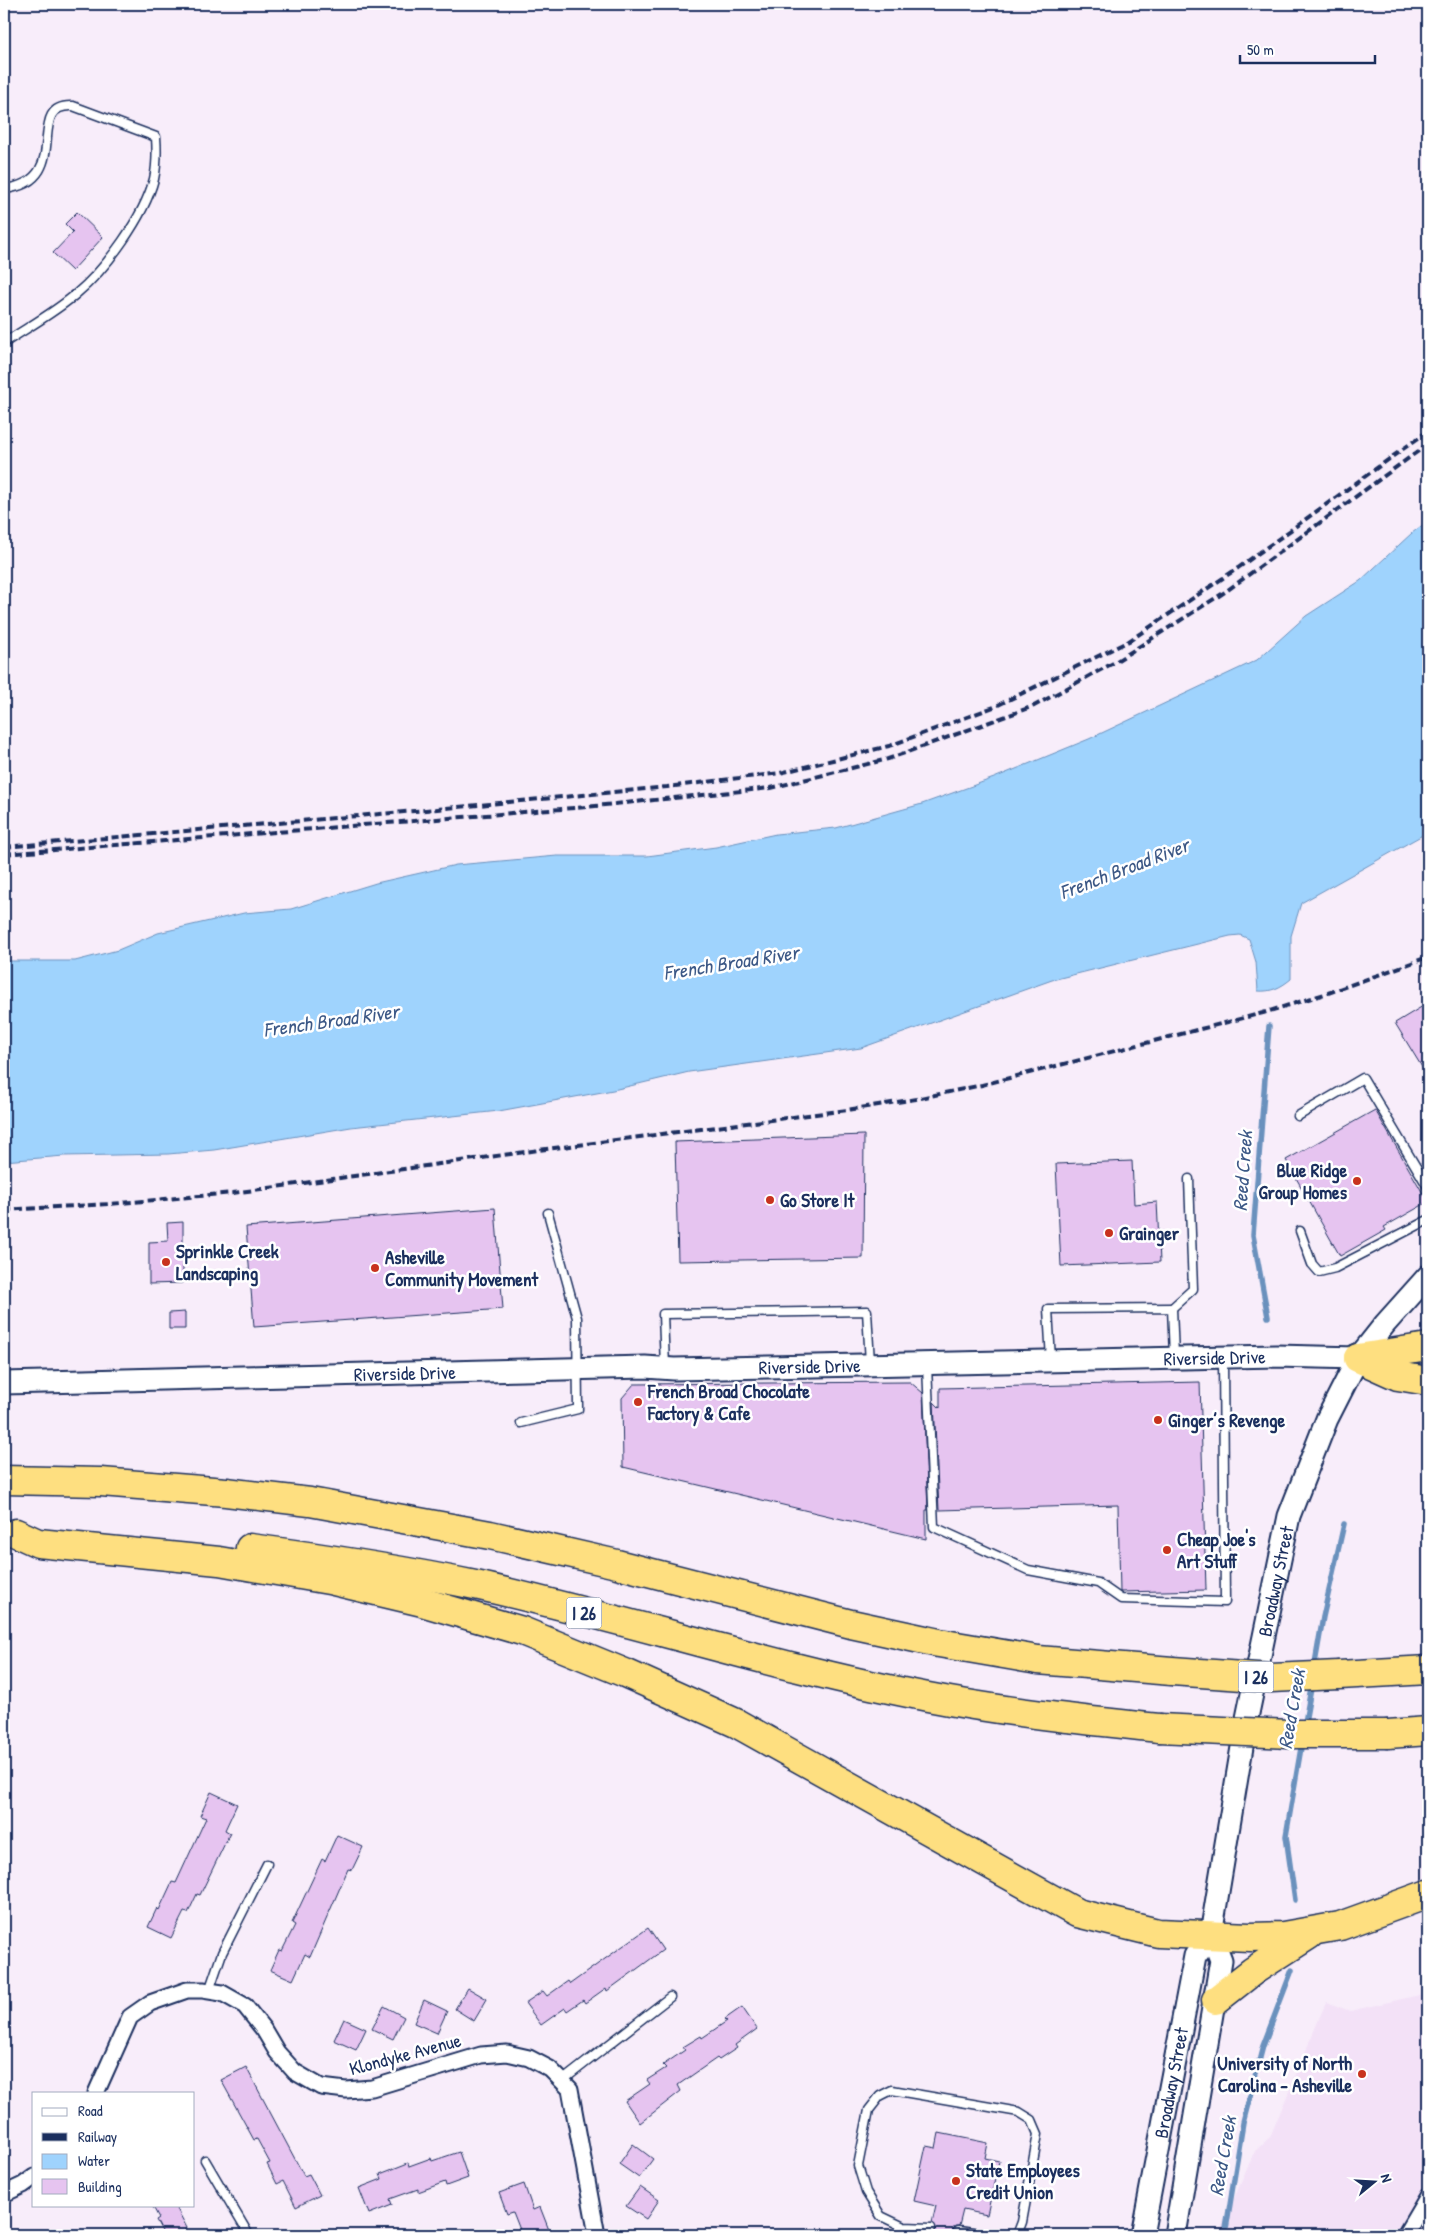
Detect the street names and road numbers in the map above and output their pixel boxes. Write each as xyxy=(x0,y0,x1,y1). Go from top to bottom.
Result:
street label: Riverside Drive xyxy=(1163,1343,1266,1371)
street label: Riverside Drive xyxy=(758,1352,861,1380)
street label: Riverside Drive xyxy=(353,1359,457,1387)
street label: Broadway Street xyxy=(1251,1523,1300,1639)
road number: I 26 xyxy=(566,1598,602,1629)
road number: I 26 xyxy=(1238,1661,1274,1692)
street label: Broadway Street xyxy=(1148,2025,1194,2140)
street label: Klondyke Avenue xyxy=(346,2026,464,2081)

